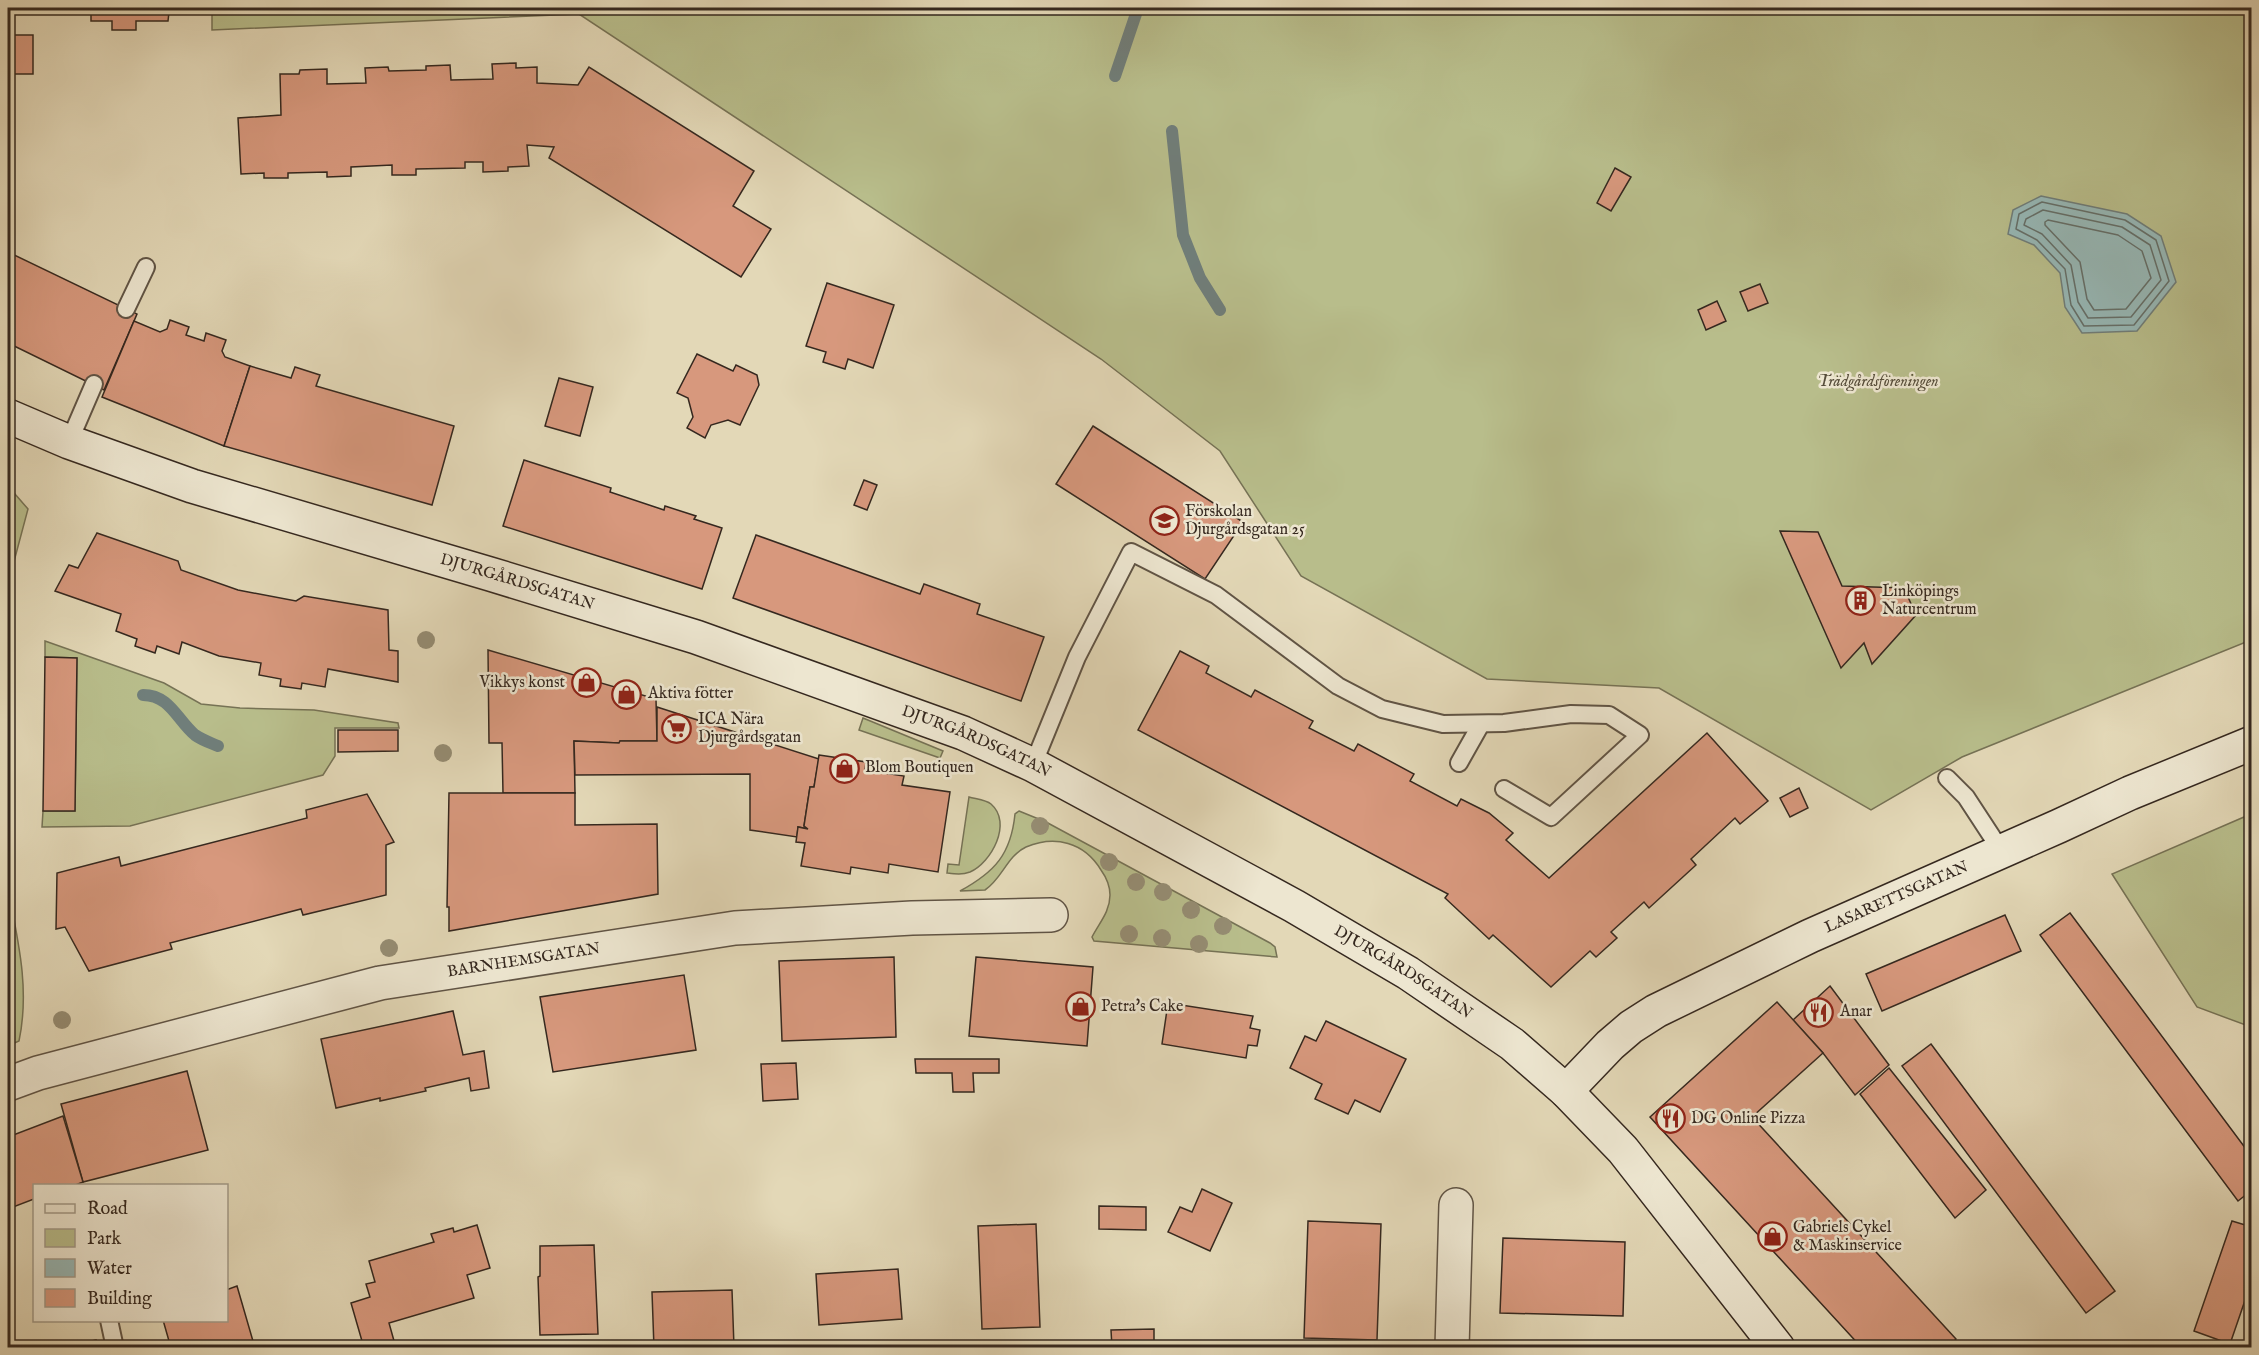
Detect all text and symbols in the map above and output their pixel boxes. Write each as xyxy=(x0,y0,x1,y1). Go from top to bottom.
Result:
park label: Trädgårdsföreningen xyxy=(1817,372,1939,392)
place label: Förskolan Djurgårdsgatan 25 xyxy=(1185,502,1305,540)
school or university icon: Förskolan Djurgårdsgatan 25 xyxy=(1148,505,1180,537)
street label: DJURGÅRDSGATAN xyxy=(438,550,597,615)
place label: Linköpings Naturcentrum xyxy=(1882,582,1977,620)
building icon: Linköpings Naturcentrum xyxy=(1845,585,1877,617)
shop icon: Vikkys konst xyxy=(570,667,602,699)
place label: Vikkys konst xyxy=(479,673,566,693)
shop icon: Aktiva fötter xyxy=(611,678,643,710)
place label: Aktiva fötter xyxy=(647,684,733,704)
street label: DJURGÅRDSGATAN xyxy=(899,702,1054,783)
place label: ICA Nära Djurgårdsgatan xyxy=(698,710,801,748)
supermarket icon: ICA Nära Djurgårdsgatan xyxy=(661,713,693,745)
shop icon: Blom Boutiquen xyxy=(828,752,860,784)
place label: Blom Boutiquen xyxy=(865,758,974,778)
street label: LASARETTSGATAN xyxy=(1822,857,1972,938)
street label: DJURGÅRDSGATAN xyxy=(1330,921,1476,1024)
street label: BARNHEMSGATAN xyxy=(446,939,602,982)
shop icon: Petra's Cake xyxy=(1064,991,1096,1023)
restaurant icon: Anar xyxy=(1803,996,1835,1028)
place label: Petra's Cake xyxy=(1101,997,1183,1017)
place label: Anar xyxy=(1839,1002,1872,1022)
restaurant icon: DG Online Pizza xyxy=(1654,1103,1686,1135)
place label: DG Online Pizza xyxy=(1691,1109,1805,1129)
legend xyxy=(33,1184,228,1322)
text: Road xyxy=(87,1198,128,1221)
place label: Gabriels Cykel & Maskinservice xyxy=(1793,1218,1902,1256)
shop icon: Gabriels Cykel & Maskinservice xyxy=(1756,1221,1788,1253)
text: Park xyxy=(87,1228,122,1251)
text: Water xyxy=(87,1258,132,1281)
text: Building xyxy=(87,1288,152,1311)

